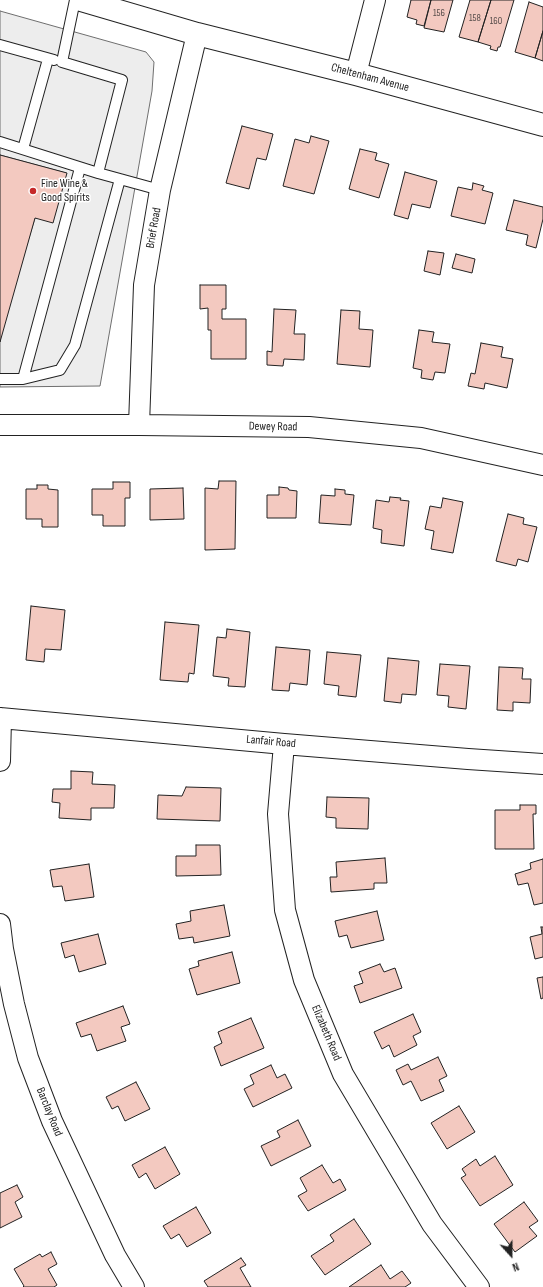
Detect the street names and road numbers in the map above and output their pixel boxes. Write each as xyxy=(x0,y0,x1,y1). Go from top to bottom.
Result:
street label: Cheltenham Avenue xyxy=(329,61,411,95)
street label: Brief Road xyxy=(143,206,165,250)
street label: Dewey Road xyxy=(249,419,297,435)
street label: Lanfair Road xyxy=(246,733,296,751)
street label: Elizabeth Road xyxy=(308,1003,344,1063)
street label: Barclay Road xyxy=(33,1085,65,1139)

